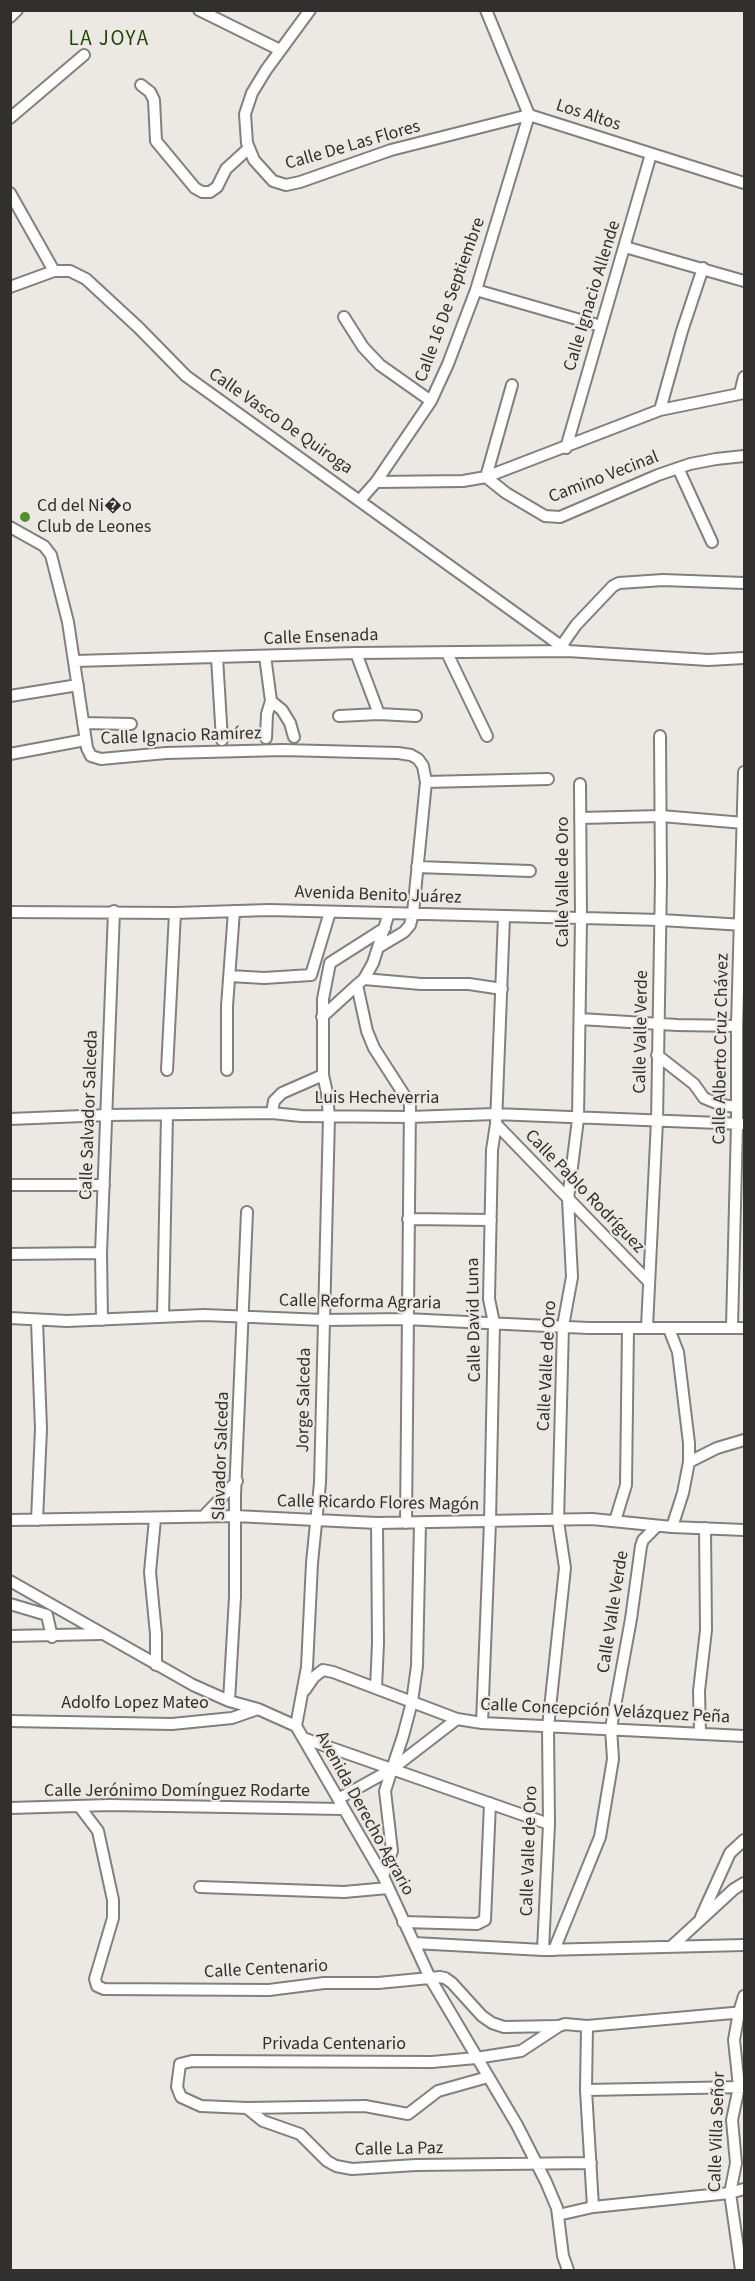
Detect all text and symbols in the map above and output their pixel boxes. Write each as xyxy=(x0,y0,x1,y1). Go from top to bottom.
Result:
district label: LA JOYA xyxy=(68,27,150,53)
street label: Los Altos xyxy=(553,95,623,137)
street label: Calle De Las Flores xyxy=(283,116,423,176)
street label: Calle 16 De Septiembre xyxy=(411,215,491,385)
street label: Calle Ignacio Allende xyxy=(560,218,626,374)
street label: Calle Vasco De Quiroga xyxy=(204,364,356,480)
street label: Camino Vecinal xyxy=(546,447,662,509)
place label: Cd del Ni�o Club de Leones xyxy=(37,496,151,538)
marker: Cd del Ni�o Club de Leones xyxy=(18,510,32,524)
street label: Calle Ensenada xyxy=(263,625,379,651)
street label: Calle Ignacio Ramírez xyxy=(100,723,262,751)
street label: Calle Valle de Oro xyxy=(553,817,575,947)
street label: Avenida Benito Juárez xyxy=(294,882,462,910)
street label: Calle Alberto Cruz Chávez xyxy=(710,953,734,1145)
street label: Calle Valle Verde xyxy=(630,970,654,1094)
street label: Calle Salvador Salceda xyxy=(76,1030,104,1200)
street label: Luis Hecheverria xyxy=(315,1088,439,1110)
street label: Calle Pablo Rodríguez xyxy=(519,1126,649,1258)
street label: Calle David Luna xyxy=(463,1257,487,1383)
street label: Calle Reforma Agraria xyxy=(279,1291,441,1315)
street label: Calle Valle de Oro xyxy=(534,1300,562,1432)
street label: Jorge Salceda xyxy=(293,1347,317,1453)
street label: Slavador Salceda xyxy=(209,1391,235,1521)
street label: Calle Ricardo Flores Magón xyxy=(277,1491,479,1517)
street label: Calle Valle Verde xyxy=(594,1549,634,1675)
street label: Adolfo Lopez Mateo xyxy=(61,1693,209,1715)
street label: Calle Concepción Velázquez Peña xyxy=(480,1695,730,1729)
street label: Avenida Derecho Agrario xyxy=(310,1728,418,1900)
street label: Calle Jerónimo Domínguez Rodarte xyxy=(44,1781,310,1803)
street label: Calle Valle de Oro xyxy=(517,1785,543,1917)
street label: Calle Centenario xyxy=(203,1956,329,1984)
street label: Privada Centenario xyxy=(262,2034,406,2056)
street label: Calle Villa Señor xyxy=(705,2071,731,2193)
street label: Calle La Paz xyxy=(355,2138,443,2162)

